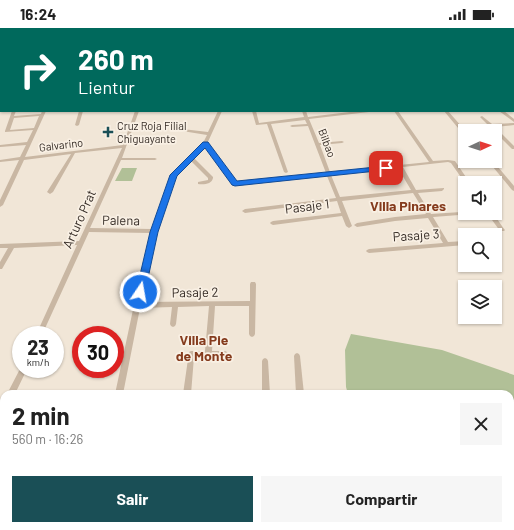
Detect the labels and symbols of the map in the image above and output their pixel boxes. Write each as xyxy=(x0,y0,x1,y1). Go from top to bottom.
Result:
place label: Cruz Roja Filial Chiguayante xyxy=(117,119,186,145)
north arrow xyxy=(458,124,502,168)
marker: Cruz Roja Filial Chiguayante xyxy=(102,126,114,138)
street label: Bilbao xyxy=(316,127,339,159)
street label: Galvarino xyxy=(38,135,84,154)
pin xyxy=(369,151,403,185)
street label: Arturo Prat xyxy=(59,187,99,251)
street label: Pasaje 1 xyxy=(284,195,330,217)
district label: Villa Pinares xyxy=(370,197,446,214)
street label: Palena xyxy=(102,212,140,228)
street label: Pasaje 3 xyxy=(392,225,440,245)
position arrow xyxy=(119,271,161,313)
street label: Pasaje 2 xyxy=(171,284,219,300)
speed limit sign: 30 xyxy=(72,326,124,378)
district label: Villa Pie de Monte xyxy=(176,331,233,364)

